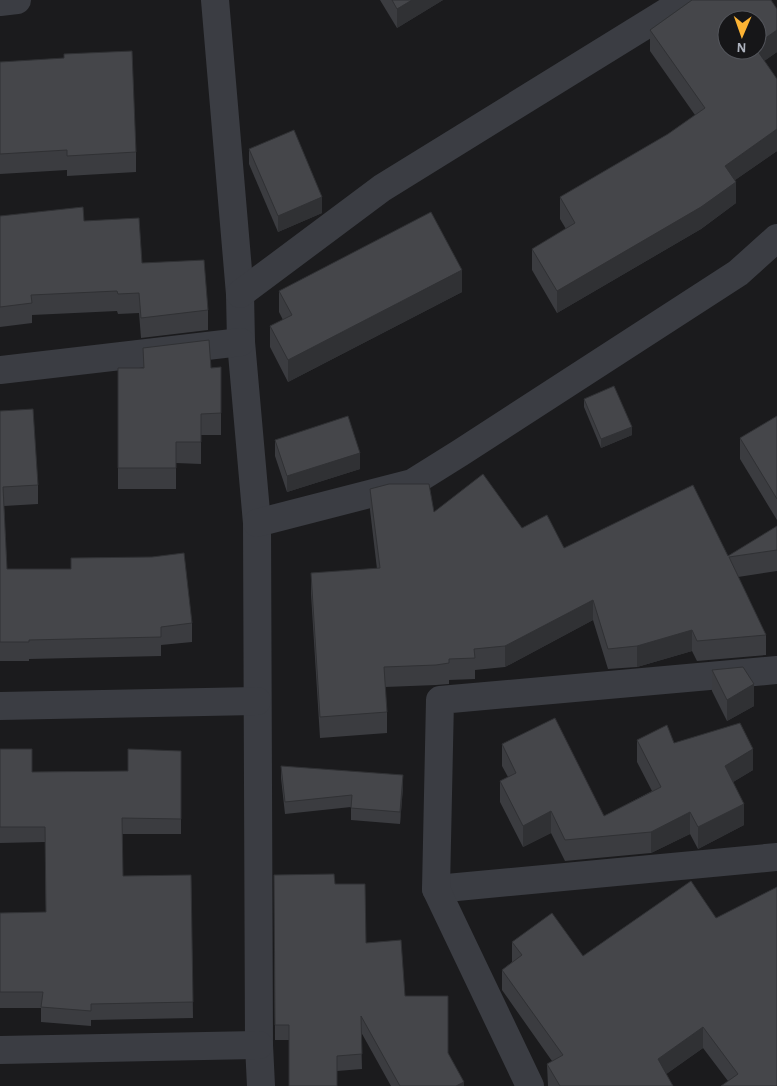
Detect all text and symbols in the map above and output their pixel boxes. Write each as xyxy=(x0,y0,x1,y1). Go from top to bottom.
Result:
north arrow xyxy=(717,10,767,60)
text: N xyxy=(736,40,747,54)

